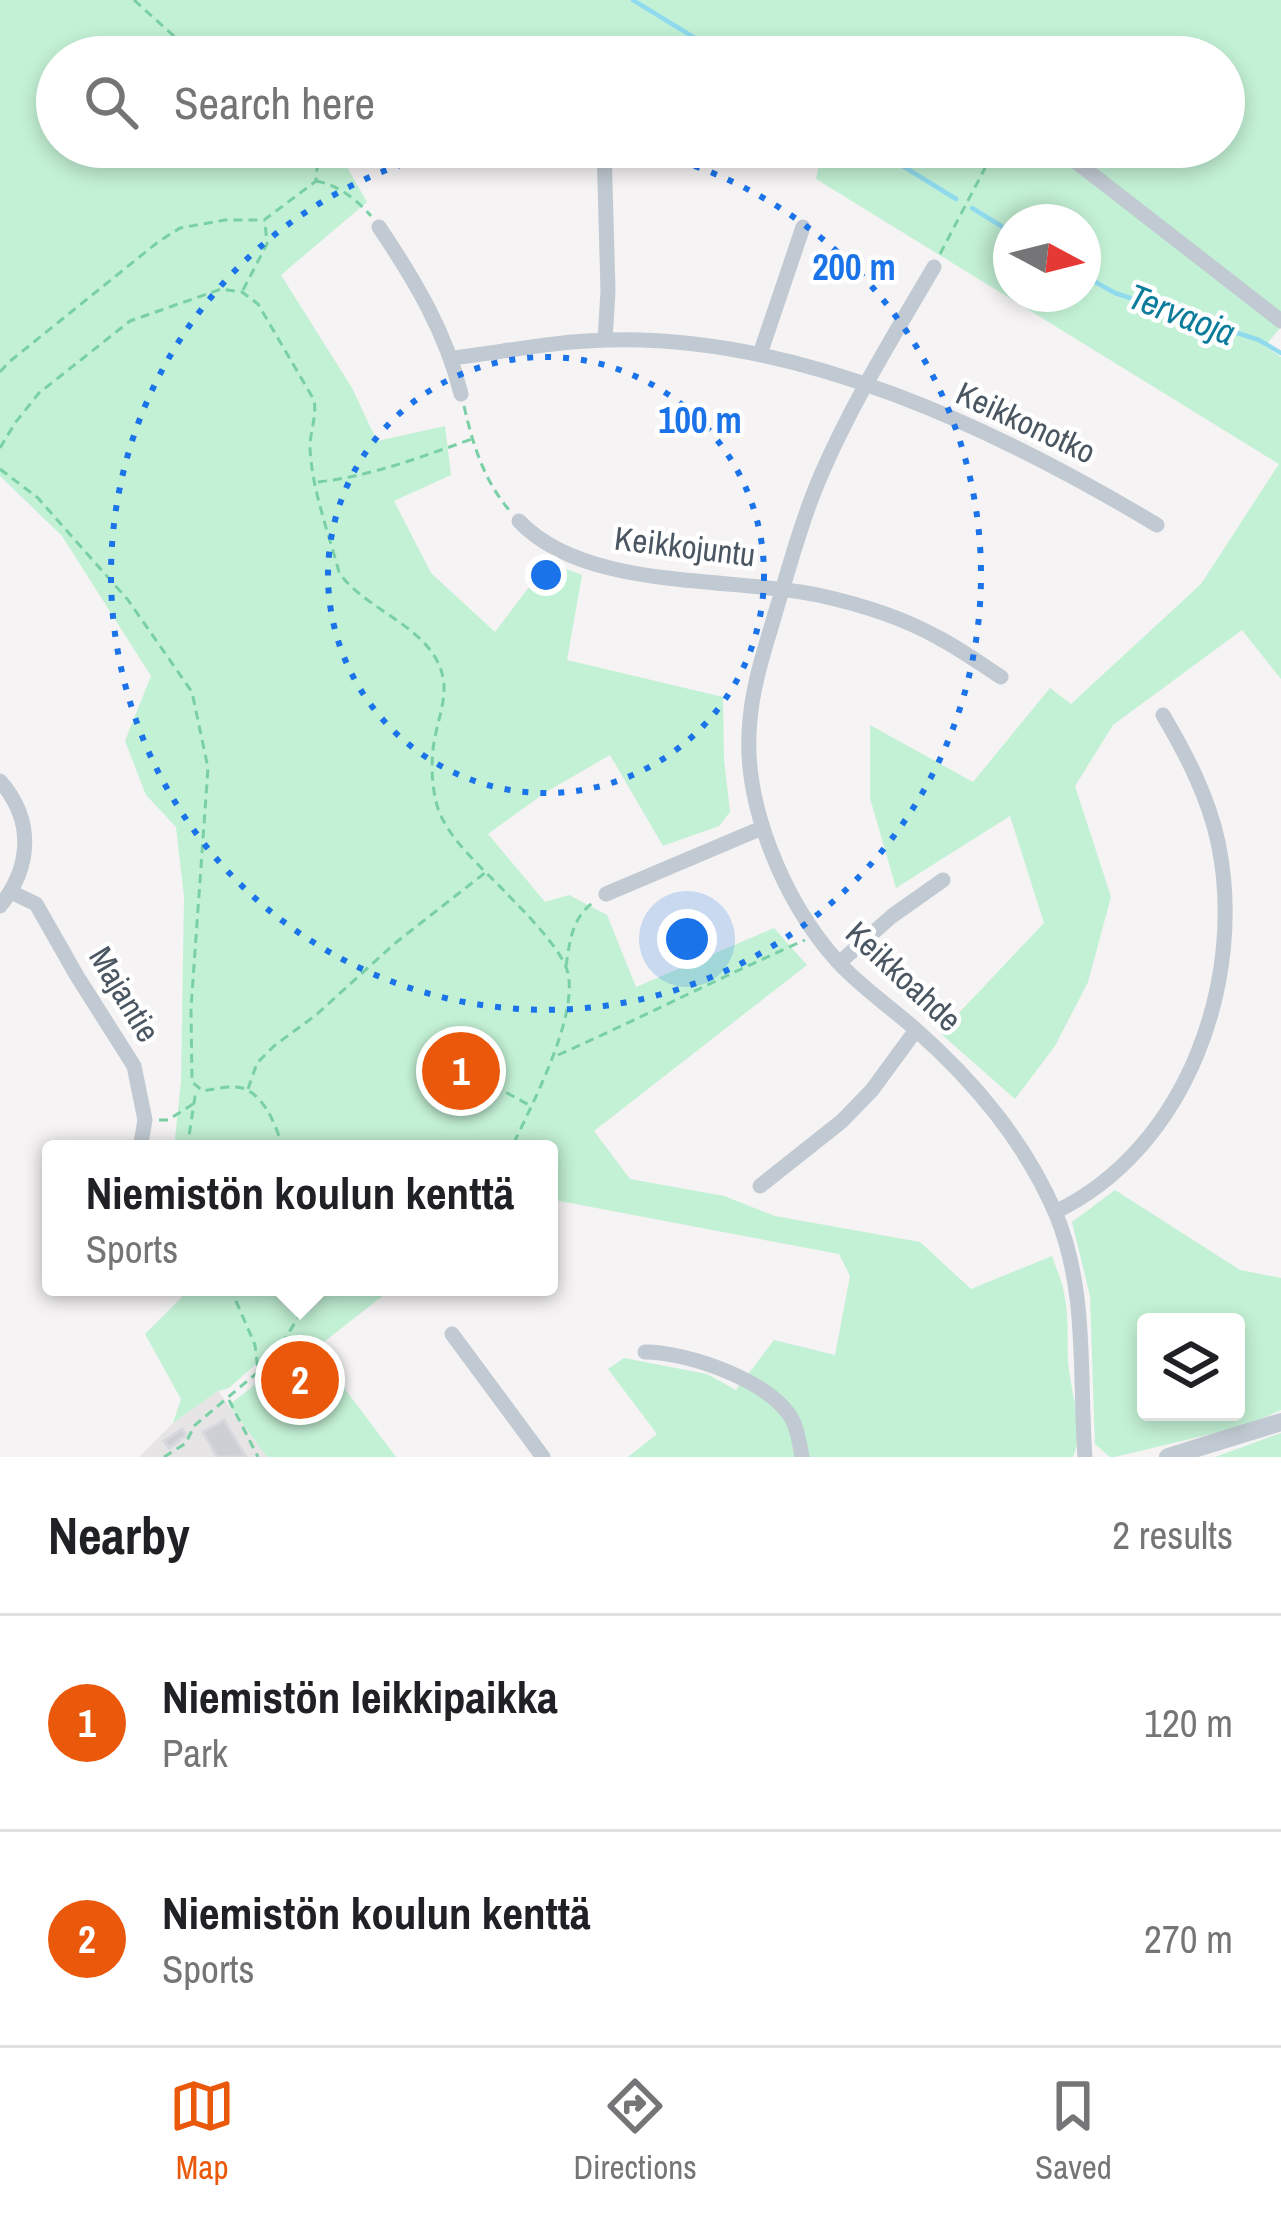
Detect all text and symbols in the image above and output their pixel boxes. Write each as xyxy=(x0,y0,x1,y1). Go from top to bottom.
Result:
search box xyxy=(36,36,1245,168)
icon: search xyxy=(78,69,144,135)
text: Search here xyxy=(174,72,375,133)
north arrow xyxy=(993,204,1101,312)
text: 200 m xyxy=(812,243,896,291)
water label: Tervaoja xyxy=(1122,272,1242,356)
street label: Keikkonotko xyxy=(949,371,1103,473)
text: 100 m xyxy=(658,396,742,444)
street label: Keikkojuntu xyxy=(612,516,758,576)
centre of rings xyxy=(525,554,567,596)
your location xyxy=(657,909,717,969)
street label: Keikkoahde xyxy=(837,911,971,1041)
street label: Majantie xyxy=(79,938,171,1050)
pin: 1 xyxy=(422,1026,500,1116)
popup xyxy=(42,1140,558,1296)
text: Niemistön koulun kenttä xyxy=(86,1162,514,1223)
text: Sports xyxy=(86,1223,178,1275)
map controls xyxy=(1137,1313,1245,1421)
button: layers xyxy=(1137,1313,1245,1421)
pin: 2 xyxy=(261,1335,339,1425)
text: Nearby xyxy=(48,1501,190,1570)
text: 2 results xyxy=(1112,1509,1233,1561)
text: Niemistön leikkipaikka xyxy=(162,1666,558,1727)
text: 1 xyxy=(78,1697,96,1749)
text: 120 m xyxy=(1144,1697,1233,1749)
text: Park xyxy=(162,1727,228,1779)
text: Niemistön koulun kenttä xyxy=(162,1882,591,1943)
text: 2 xyxy=(78,1913,96,1965)
text: 270 m xyxy=(1144,1913,1233,1965)
text: Sports xyxy=(162,1943,254,1995)
tab: Map xyxy=(169,2073,235,2189)
tab: Directions xyxy=(573,2073,697,2189)
tab: Saved xyxy=(1035,2073,1112,2189)

